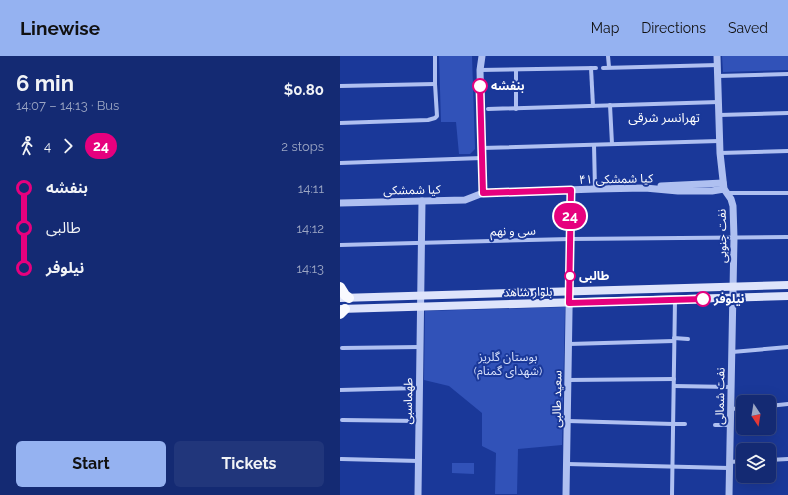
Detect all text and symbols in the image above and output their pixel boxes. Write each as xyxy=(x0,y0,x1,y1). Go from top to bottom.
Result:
text: Linewise xyxy=(20,17,100,39)
text: Map xyxy=(591,20,619,36)
text: Directions xyxy=(641,20,706,36)
text: Saved xyxy=(728,20,768,36)
text: 6 min xyxy=(16,70,74,96)
marker: بنفشه xyxy=(472,78,488,94)
place label: بنفشه xyxy=(491,79,525,93)
text: $0.80 xyxy=(284,81,324,99)
text: 14:07 – 14:13 · Bus xyxy=(16,98,119,113)
district label: تهرانسر شرقی xyxy=(628,110,700,126)
icon: walk xyxy=(16,135,38,157)
icon: forward xyxy=(57,135,79,157)
text: 24 xyxy=(93,138,109,154)
text: 4 xyxy=(44,139,51,154)
text: 2 stops xyxy=(281,139,324,154)
street label: ۴۱ کیا شمشکی xyxy=(579,171,654,187)
text: بنفشه xyxy=(46,179,88,197)
text: 14:11 xyxy=(298,181,324,196)
street label: کیا شمشکی xyxy=(383,182,442,198)
line badge: 24 xyxy=(552,203,588,229)
text: 24 xyxy=(562,208,578,224)
street label: نفت جنوبی xyxy=(715,209,730,263)
text: طالبی xyxy=(46,219,81,237)
text: 14:12 xyxy=(297,221,324,236)
street label: سی و نهم xyxy=(490,224,536,240)
text: نیلوفر xyxy=(46,259,84,277)
text: 14:13 xyxy=(296,261,324,276)
place label: طالبی xyxy=(579,269,610,283)
marker: طالبی xyxy=(564,270,576,282)
street label: بلوار شاهد xyxy=(503,285,553,299)
marker: نیلوفر xyxy=(695,291,711,307)
place label: نیلوفر xyxy=(713,292,745,306)
park label: بوستان گلریز (شهدای گمنام) xyxy=(474,350,542,380)
street label: نفت شمالی xyxy=(713,367,727,425)
street label: سعید طالبی xyxy=(550,370,565,428)
street label: طهماسبی xyxy=(401,377,415,425)
north arrow xyxy=(736,395,776,435)
map controls xyxy=(736,395,776,483)
button: Start xyxy=(16,441,166,487)
button: Tickets xyxy=(174,441,324,487)
button: layers xyxy=(736,443,776,483)

